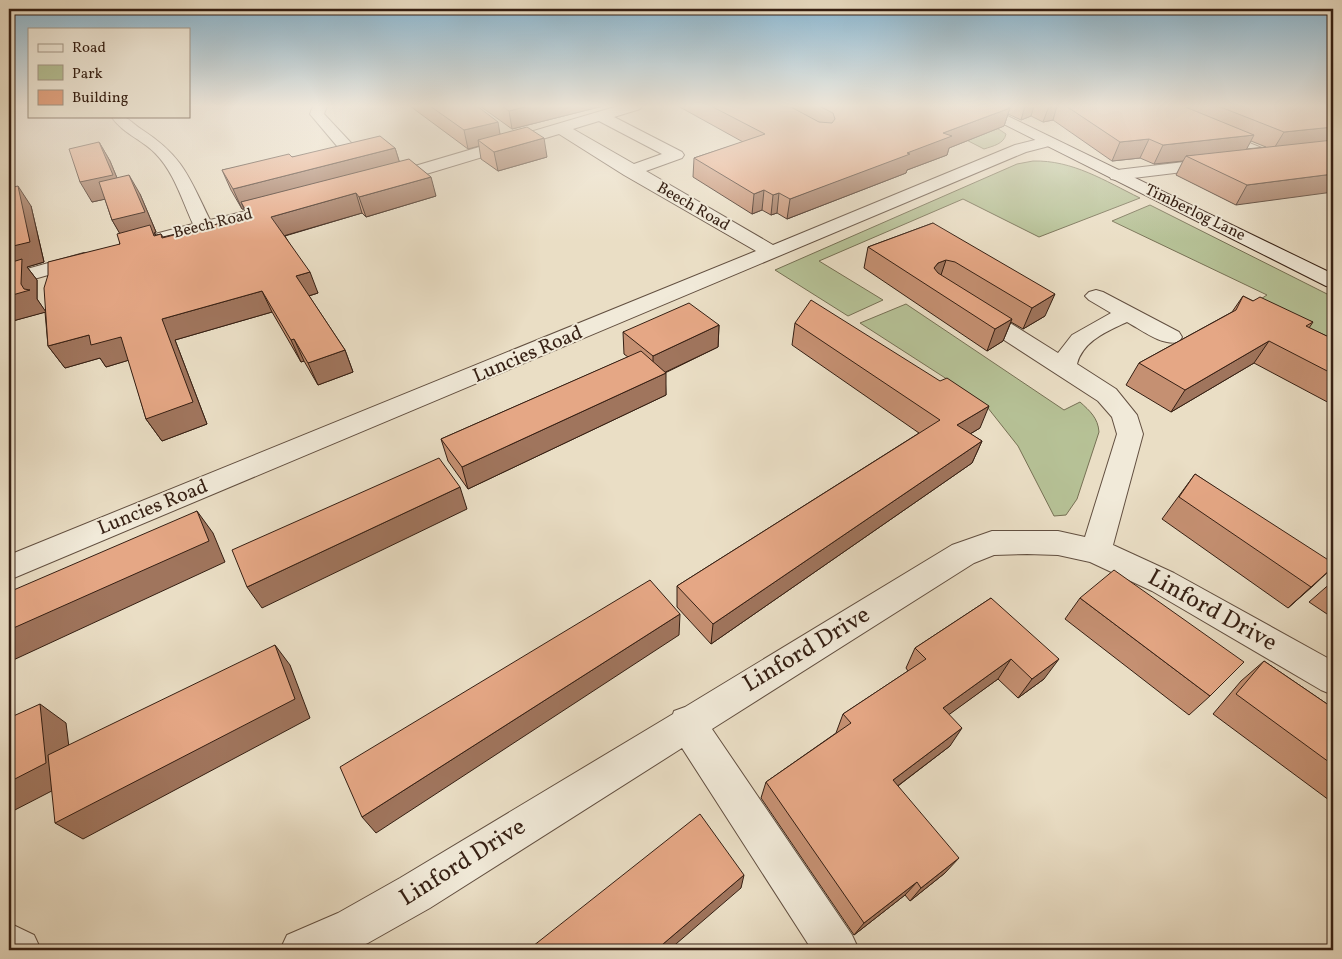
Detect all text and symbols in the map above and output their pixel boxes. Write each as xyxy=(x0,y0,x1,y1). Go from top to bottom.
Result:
legend xyxy=(28,28,190,118)
text: Road xyxy=(72,38,106,59)
text: Park xyxy=(72,64,103,85)
text: Building xyxy=(72,88,129,109)
street label: Beech Road xyxy=(653,177,733,237)
street label: Timberlog Lane xyxy=(1141,179,1249,247)
street label: Beech Road xyxy=(171,204,255,244)
street label: Luncies Road xyxy=(469,319,587,391)
street label: Luncies Road xyxy=(94,473,212,543)
street label: Linford Drive xyxy=(1141,561,1283,661)
street label: Linford Drive xyxy=(737,599,877,701)
street label: Linford Drive xyxy=(393,811,533,915)

